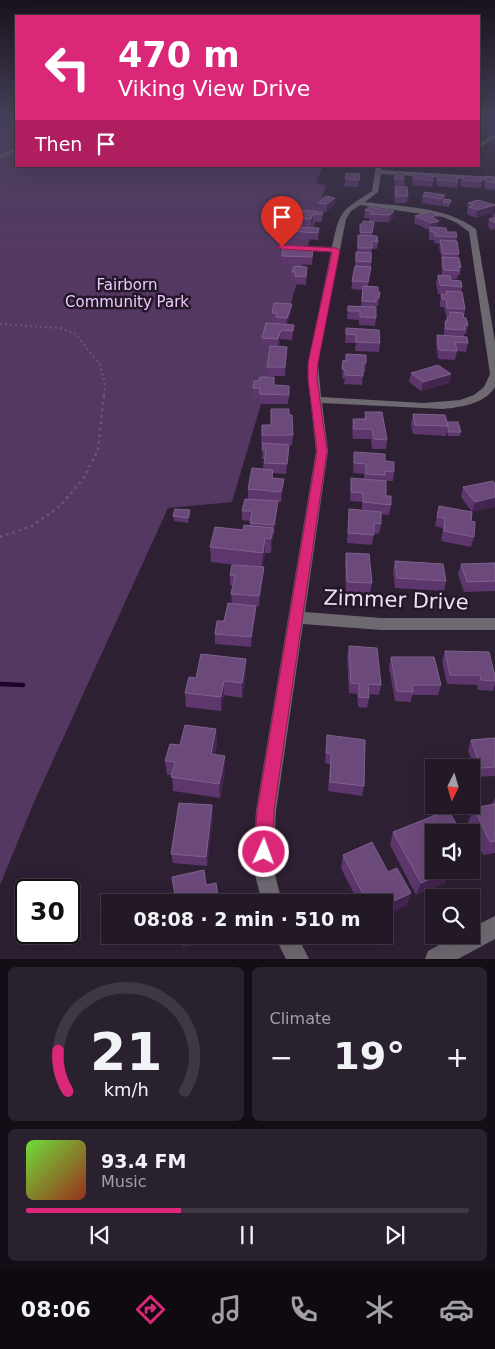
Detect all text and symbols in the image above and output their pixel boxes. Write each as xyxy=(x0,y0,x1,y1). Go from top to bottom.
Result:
icon: left xyxy=(35,35,100,100)
text: 470 m xyxy=(118,35,240,75)
text: Viking View Drive xyxy=(118,76,310,101)
icon: arrive xyxy=(92,130,120,158)
text: Then xyxy=(35,133,82,155)
pin xyxy=(261,196,303,247)
icon: arrive xyxy=(268,203,296,231)
park label: Fairborn Community Park xyxy=(65,276,189,311)
street label: Zimmer Drive xyxy=(323,585,469,615)
north arrow xyxy=(425,759,480,814)
map controls xyxy=(425,759,480,944)
button: sound xyxy=(425,824,480,879)
position arrow xyxy=(237,825,289,877)
speed limit sign: 30 xyxy=(15,879,80,944)
button: search xyxy=(425,889,480,944)
text: 08:08 · 2 min · 510 m xyxy=(133,908,361,930)
text: Climate xyxy=(270,1009,331,1028)
text: 21 xyxy=(90,1022,162,1082)
text: 19° xyxy=(333,1034,405,1078)
text: − xyxy=(270,1041,293,1074)
text: + xyxy=(446,1041,469,1074)
text: km/h xyxy=(103,1079,148,1100)
text: 93.4 FM xyxy=(101,1150,186,1172)
text: Music xyxy=(101,1172,147,1191)
icon: previous xyxy=(86,1221,114,1249)
icon: pause xyxy=(233,1221,261,1249)
icon: next xyxy=(381,1221,409,1249)
icon: directions xyxy=(133,1292,168,1327)
icon: music xyxy=(209,1292,244,1327)
icon: phone xyxy=(286,1292,321,1327)
icon: climate xyxy=(362,1292,397,1327)
icon: car xyxy=(439,1292,474,1327)
text: 08:06 xyxy=(21,1297,91,1322)

